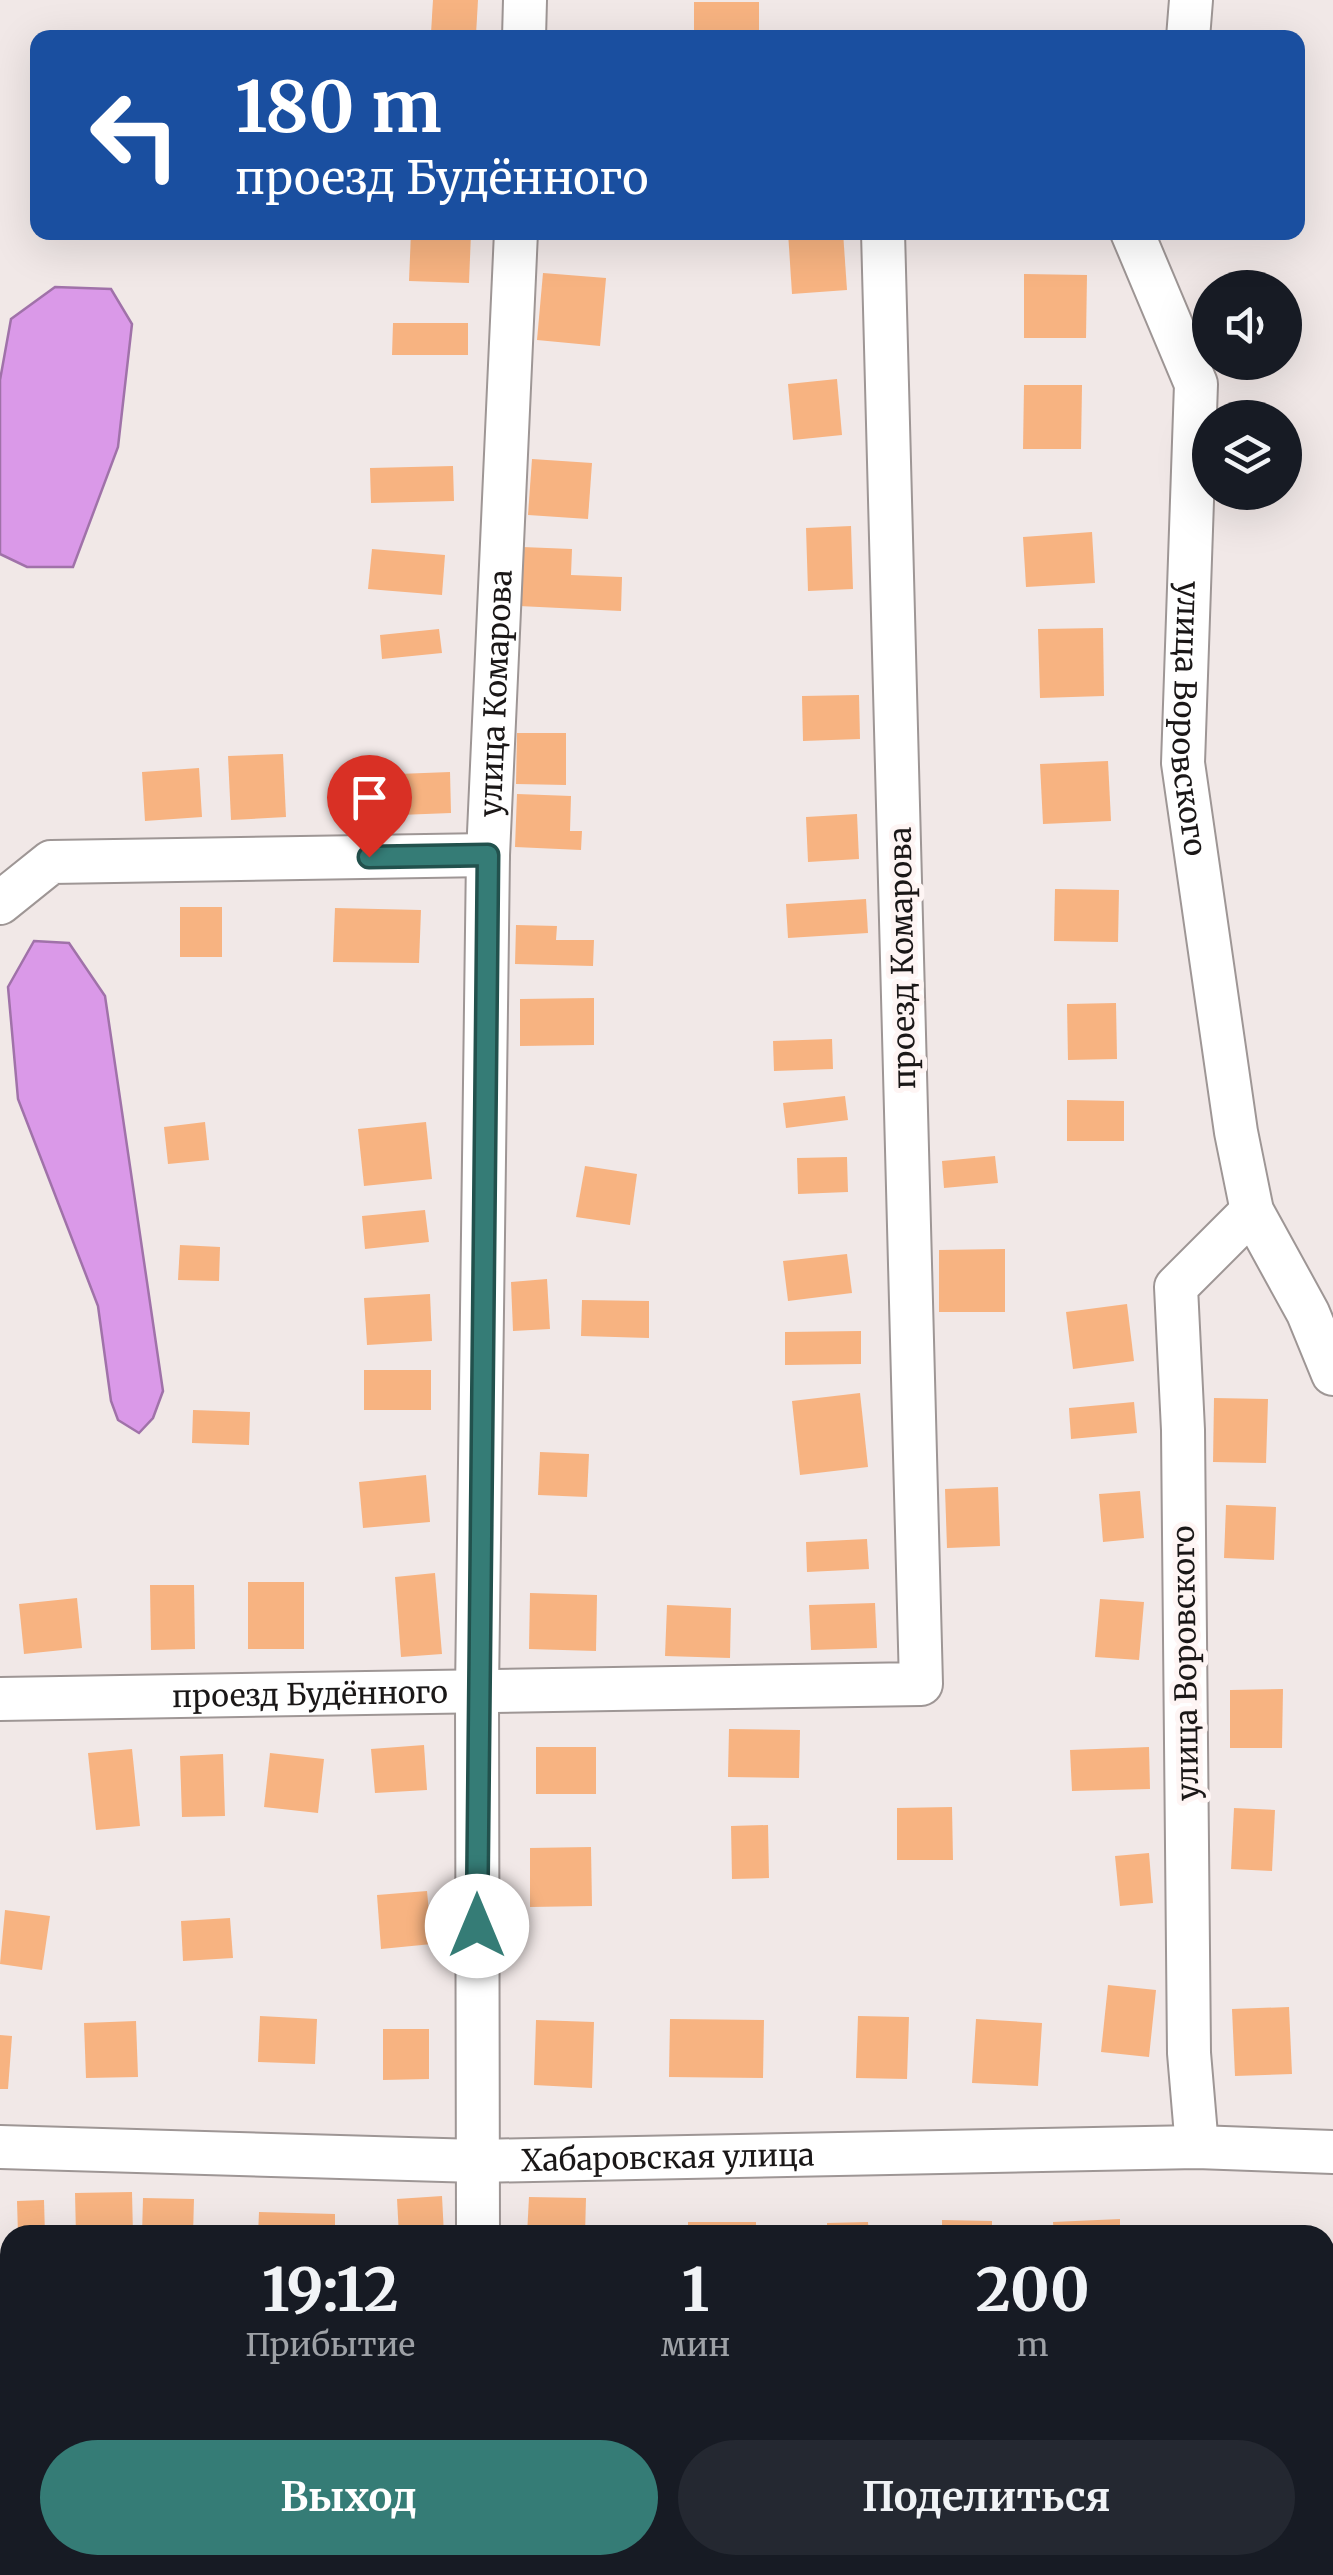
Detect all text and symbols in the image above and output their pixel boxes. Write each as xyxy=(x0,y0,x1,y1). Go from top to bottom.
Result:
text: 180 m xyxy=(235,63,442,151)
icon: left xyxy=(70,70,200,200)
text: проезд Будённого xyxy=(235,150,648,206)
map controls xyxy=(1192,270,1302,510)
button: sound xyxy=(1192,270,1302,380)
button: layers xyxy=(1192,400,1302,510)
street label: улица Комарова xyxy=(471,569,520,818)
street label: улица Воровского xyxy=(1163,581,1215,858)
pin xyxy=(327,755,412,858)
icon: arrive xyxy=(342,770,397,825)
street label: проезд Комарова xyxy=(881,826,923,1090)
street label: улица Воровского xyxy=(1164,1525,1206,1801)
street label: проезд Будённого xyxy=(172,1673,448,1715)
position arrow xyxy=(425,1874,529,1978)
street label: Хабаровская улица xyxy=(521,2135,815,2179)
text: 19:12 xyxy=(262,2252,399,2327)
text: 1 xyxy=(681,2252,709,2327)
text: 200 xyxy=(976,2252,1090,2327)
text: Прибытие xyxy=(245,2325,415,2365)
text: мин xyxy=(660,2325,730,2365)
text: m xyxy=(1017,2325,1049,2365)
button: Выход xyxy=(40,2440,658,2555)
button: Поделиться xyxy=(678,2440,1295,2555)

